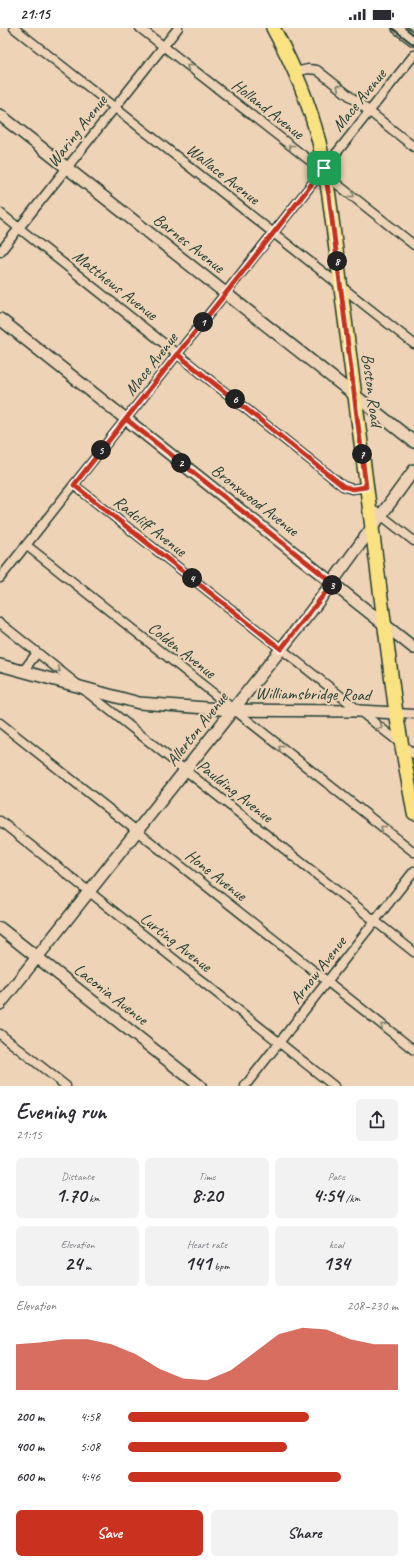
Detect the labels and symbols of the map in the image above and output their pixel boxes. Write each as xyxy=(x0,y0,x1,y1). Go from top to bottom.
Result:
street label: Mace Avenue xyxy=(327,63,392,136)
one-way arrow xyxy=(187,65,194,72)
street label: Holland Avenue xyxy=(228,74,309,145)
one-way arrow xyxy=(336,85,343,92)
street label: Waring Avenue xyxy=(42,90,113,171)
street label: Wallace Avenue xyxy=(182,139,265,210)
one-way arrow xyxy=(289,145,296,152)
pin xyxy=(307,151,341,185)
one-way arrow xyxy=(347,191,354,198)
street label: Barnes Avenue xyxy=(149,209,230,278)
street label: Matthews Avenue xyxy=(68,245,163,326)
pin: 8 xyxy=(327,251,347,271)
pin: 1 xyxy=(193,312,213,332)
street label: Mace Avenue xyxy=(120,327,183,400)
street label: Boston Road xyxy=(357,352,387,430)
pin: 6 xyxy=(225,389,245,409)
pin: 5 xyxy=(91,440,111,460)
pin: 7 xyxy=(352,444,372,464)
pin: 2 xyxy=(171,453,191,473)
street label: Bronxwood Avenue xyxy=(207,459,304,542)
street label: Radcliff Avenue xyxy=(109,491,192,562)
pin: 4 xyxy=(182,568,202,588)
pin: 3 xyxy=(322,575,342,595)
street label: Colden Avenue xyxy=(144,617,221,684)
one-way arrow xyxy=(54,665,61,672)
street label: Williamsbridge Road xyxy=(255,682,373,706)
street label: Allerton Avenue xyxy=(162,687,233,770)
one-way arrow xyxy=(375,723,382,730)
one-way arrow xyxy=(279,745,286,752)
street label: Paulding Avenue xyxy=(193,755,278,828)
one-way arrow xyxy=(381,826,388,833)
street label: Hone Avenue xyxy=(181,845,252,906)
street label: Lurting Avenue xyxy=(136,908,217,977)
street label: Arnow Avenue xyxy=(285,931,352,1008)
street label: Laconia Avenue xyxy=(70,959,153,1030)
one-way arrow xyxy=(381,1023,388,1030)

